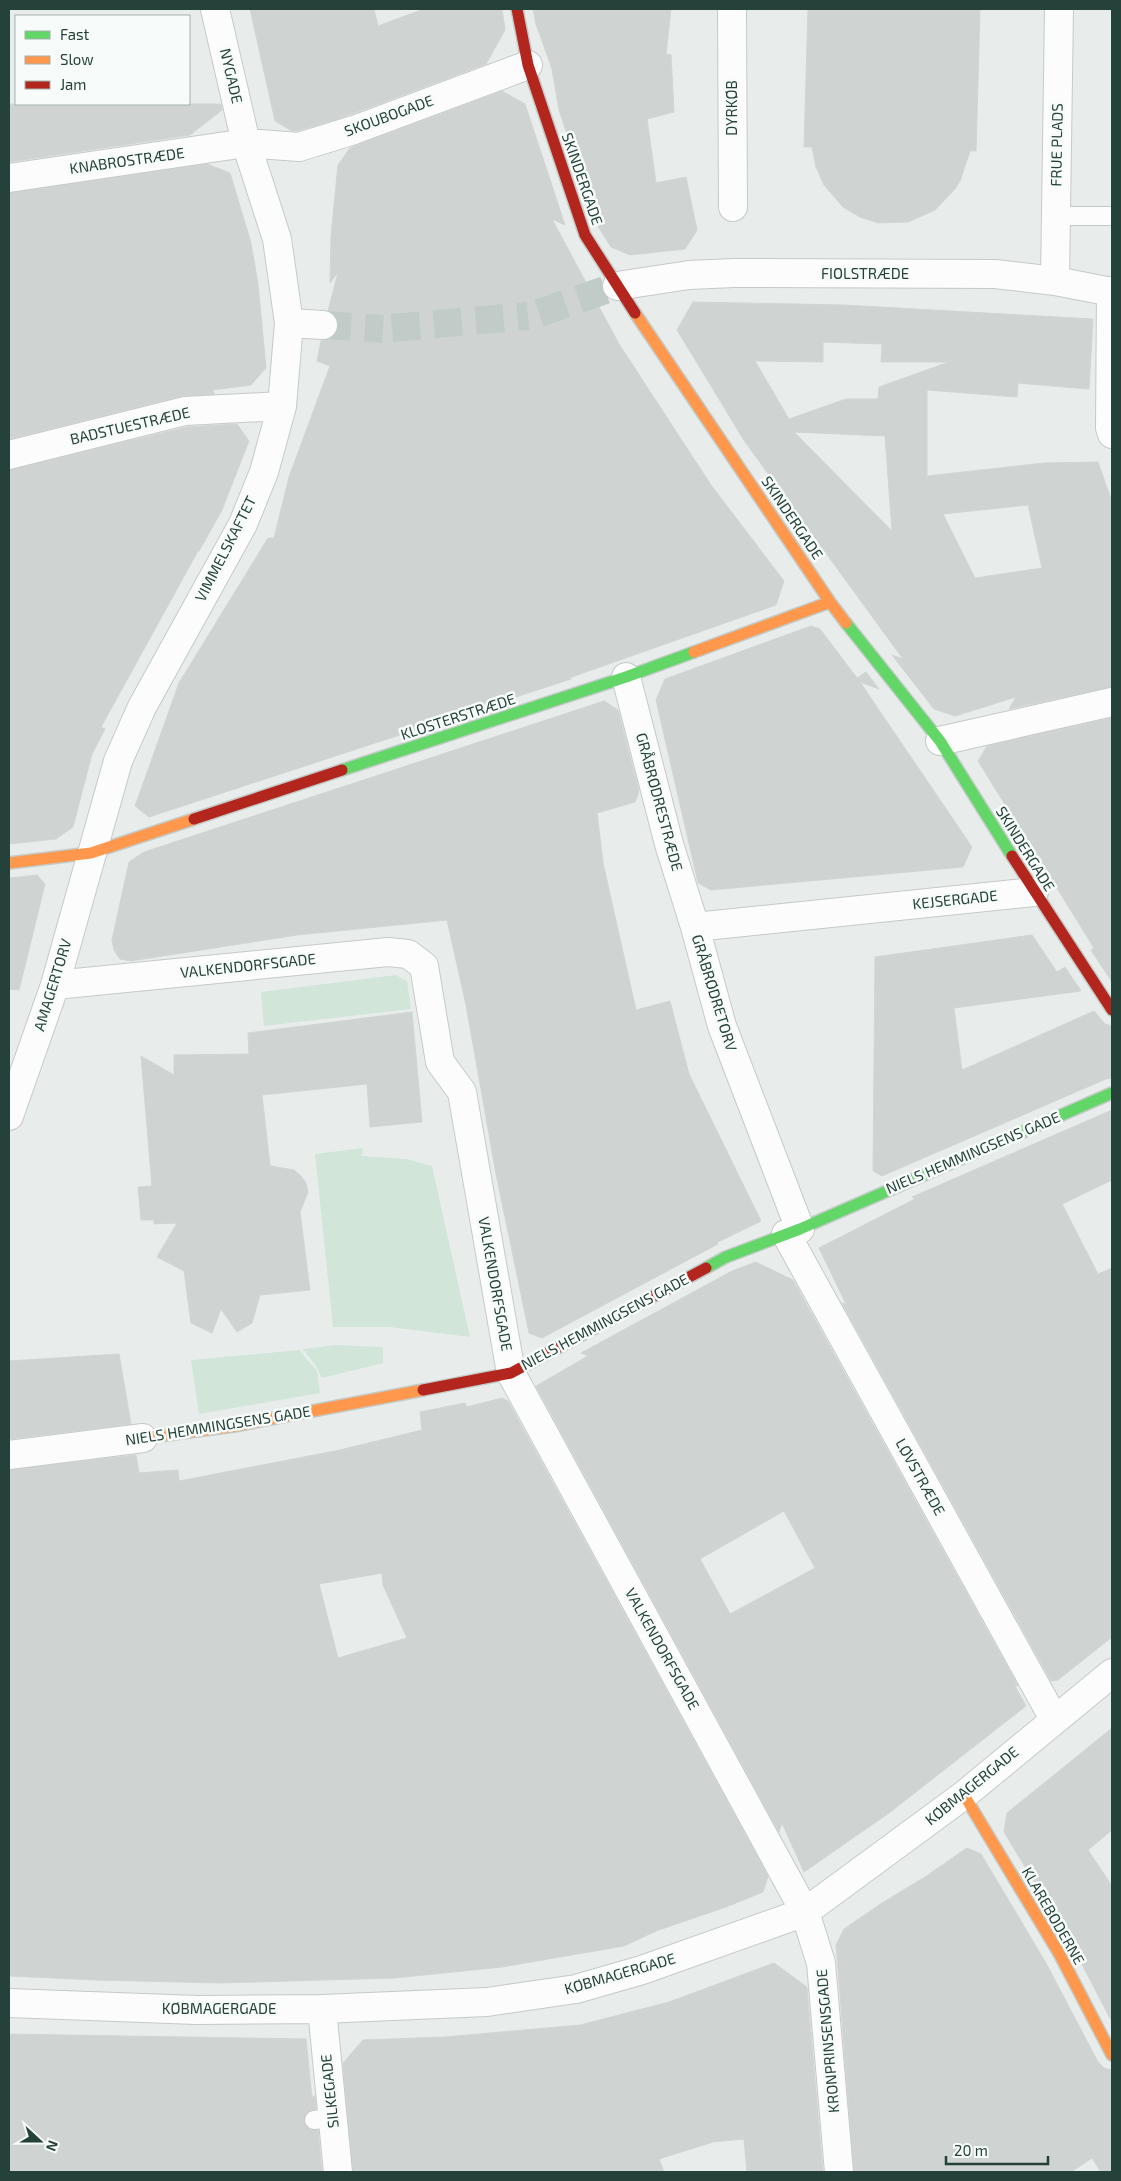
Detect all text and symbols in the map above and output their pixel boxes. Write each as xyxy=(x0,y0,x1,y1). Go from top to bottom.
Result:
legend xyxy=(15,15,190,105)
text: Fast xyxy=(60,25,90,43)
street label: NYGADE xyxy=(217,46,247,105)
text: Slow xyxy=(60,50,94,68)
text: Jam xyxy=(60,75,86,93)
street label: DYRKØB xyxy=(722,80,740,136)
street label: SKOUBOGADE xyxy=(342,91,436,139)
street label: FRUE PLADS xyxy=(1046,103,1066,187)
street label: SKINDERGADE xyxy=(559,130,607,227)
street label: KNABROSTRÆDE xyxy=(68,143,185,177)
street label: FIOLSTRÆDE xyxy=(821,264,909,282)
street label: BADSTUESTRÆDE xyxy=(68,402,192,448)
street label: SKINDERGADE xyxy=(758,472,827,562)
street label: VIMMELSKAFTET xyxy=(191,493,260,604)
street label: KLOSTERSTRÆDE xyxy=(398,689,517,743)
street label: GRÅBRØDRESTRÆDE xyxy=(633,731,687,873)
street label: SKINDERGADE xyxy=(993,803,1059,894)
street label: KEJSERGADE xyxy=(911,886,998,912)
street label: GRÅBRØDRETORV xyxy=(689,932,741,1053)
street label: AMAGERTORV xyxy=(29,936,75,1033)
street label: VALKENDORFSGADE xyxy=(179,949,317,981)
street label: NIELS HEMMINGSENS GADE xyxy=(883,1107,1062,1197)
street label: VALKENDORFSGADE xyxy=(475,1215,517,1352)
street label: NIELS HEMMINGSENS GADE xyxy=(518,1269,691,1373)
street label: NIELS HEMMINGSENS GADE xyxy=(124,1401,312,1449)
street label: LØVSTRÆDE xyxy=(892,1435,949,1518)
street label: VALKENDORFSGADE xyxy=(622,1585,704,1712)
street label: KØBMAGERGADE xyxy=(921,1742,1022,1828)
street label: KLAREBODERNE xyxy=(1019,1864,1089,1967)
street label: KØBMAGERGADE xyxy=(562,1949,677,1998)
street label: KRONPRINSENSGADE xyxy=(812,1968,842,2114)
street label: KØBMAGERGADE xyxy=(162,1999,276,2017)
street label: SILKEGADE xyxy=(316,2053,342,2129)
north arrow xyxy=(15,2116,65,2166)
scale bar xyxy=(946,2134,1048,2166)
text: N xyxy=(43,2138,62,2154)
text: 20 m xyxy=(954,2141,988,2159)

